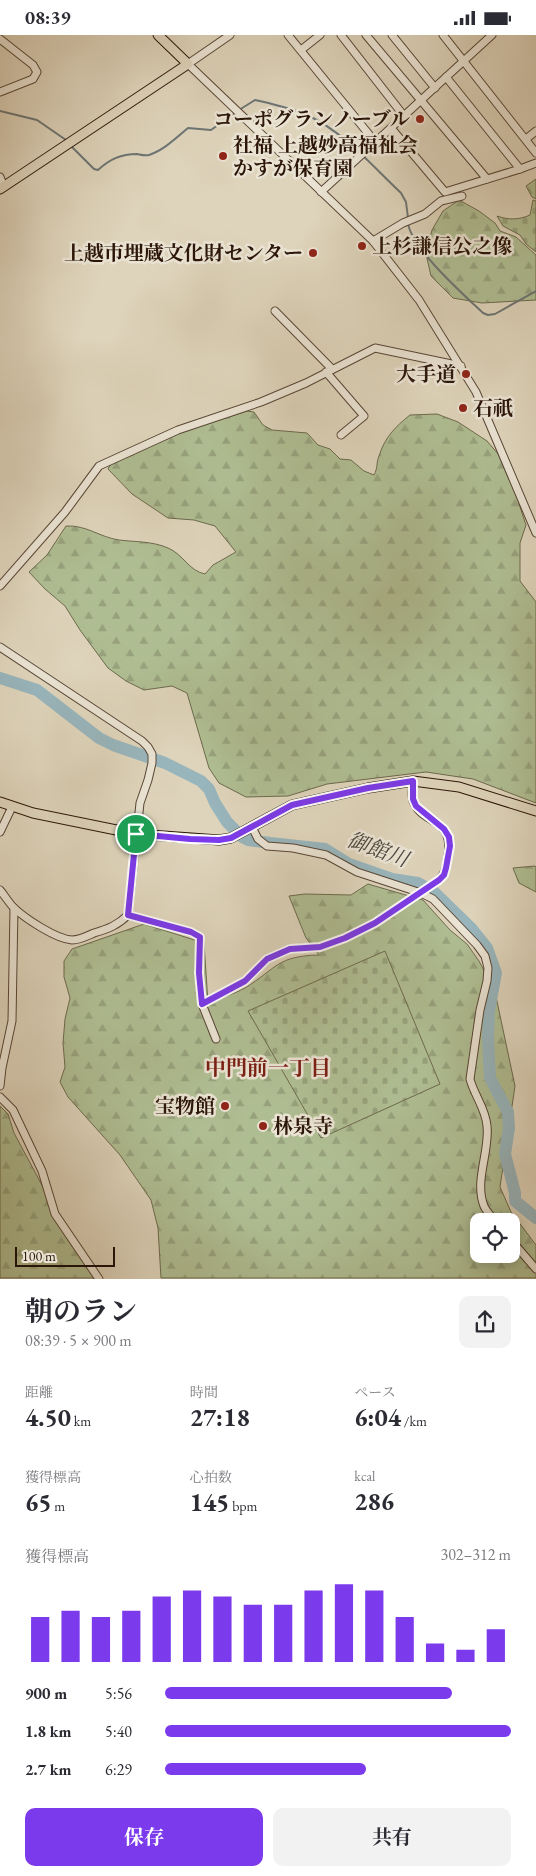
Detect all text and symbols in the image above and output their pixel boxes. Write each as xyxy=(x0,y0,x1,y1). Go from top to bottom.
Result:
text: 08:39 xyxy=(25,5,71,30)
place label: コーポグランノーブル xyxy=(213,106,410,132)
marker: コーポグランノーブル xyxy=(414,113,426,125)
place label: 社福 上越妙高福祉会 かすが保育園 xyxy=(233,132,418,181)
marker: 社福 上越妙高福祉会 かすが保育園 xyxy=(217,150,229,162)
place label: 上杉謙信公之像 xyxy=(372,233,512,259)
place label: 上越市埋蔵文化財センター xyxy=(64,240,303,266)
marker: 上杉謙信公之像 xyxy=(356,240,368,252)
marker: 上越市埋蔵文化財センター xyxy=(307,247,319,259)
place label: 大手道 xyxy=(396,361,456,387)
marker: 大手道 xyxy=(460,368,472,380)
place label: 石祇 xyxy=(473,395,513,421)
marker: 石祇 xyxy=(457,402,469,414)
pin xyxy=(115,813,157,855)
icon: arrive xyxy=(122,820,150,848)
water label: 御館川 xyxy=(344,826,414,873)
district label: 中門前一丁目 xyxy=(205,1054,331,1081)
place label: 宝物館 xyxy=(155,1093,215,1119)
marker: 宝物館 xyxy=(219,1100,231,1112)
place label: 林泉寺 xyxy=(273,1113,333,1139)
marker: 林泉寺 xyxy=(257,1120,269,1132)
map controls xyxy=(470,1213,520,1263)
button: locate xyxy=(470,1213,520,1263)
scale bar xyxy=(15,1243,115,1267)
text: 100 m xyxy=(22,1247,56,1265)
text: 朝のラン xyxy=(25,1293,137,1329)
button: share xyxy=(459,1296,511,1348)
text: 08:39 · 5 × 900 m xyxy=(25,1330,132,1351)
text: 距離 xyxy=(25,1383,53,1401)
text: 時間 xyxy=(190,1383,218,1401)
text: ペース xyxy=(354,1383,396,1401)
text: 4.50 xyxy=(25,1401,71,1433)
text: 27:18 xyxy=(190,1401,250,1433)
text: 6:04 xyxy=(354,1401,401,1433)
text: km xyxy=(71,1412,91,1430)
text: /km xyxy=(401,1412,427,1430)
text: kcal xyxy=(354,1467,375,1485)
text: 獲得標高 xyxy=(25,1468,81,1486)
text: 心拍数 xyxy=(190,1468,232,1486)
text: 286 xyxy=(354,1485,394,1517)
text: 65 xyxy=(25,1486,51,1518)
text: 145 xyxy=(190,1486,229,1518)
text: m xyxy=(51,1497,65,1515)
text: bpm xyxy=(229,1497,258,1515)
text: 302–312 m xyxy=(440,1544,511,1565)
text: 獲得標高 xyxy=(25,1546,89,1567)
text: 900 m xyxy=(25,1683,67,1704)
text: 5:56 xyxy=(105,1683,132,1704)
text: 1.8 km xyxy=(25,1721,71,1742)
text: 5:40 xyxy=(105,1721,132,1742)
text: 2.7 km xyxy=(25,1759,71,1780)
text: 6:29 xyxy=(105,1759,132,1780)
button: 保存 xyxy=(25,1808,263,1866)
button: 共有 xyxy=(273,1808,511,1866)

